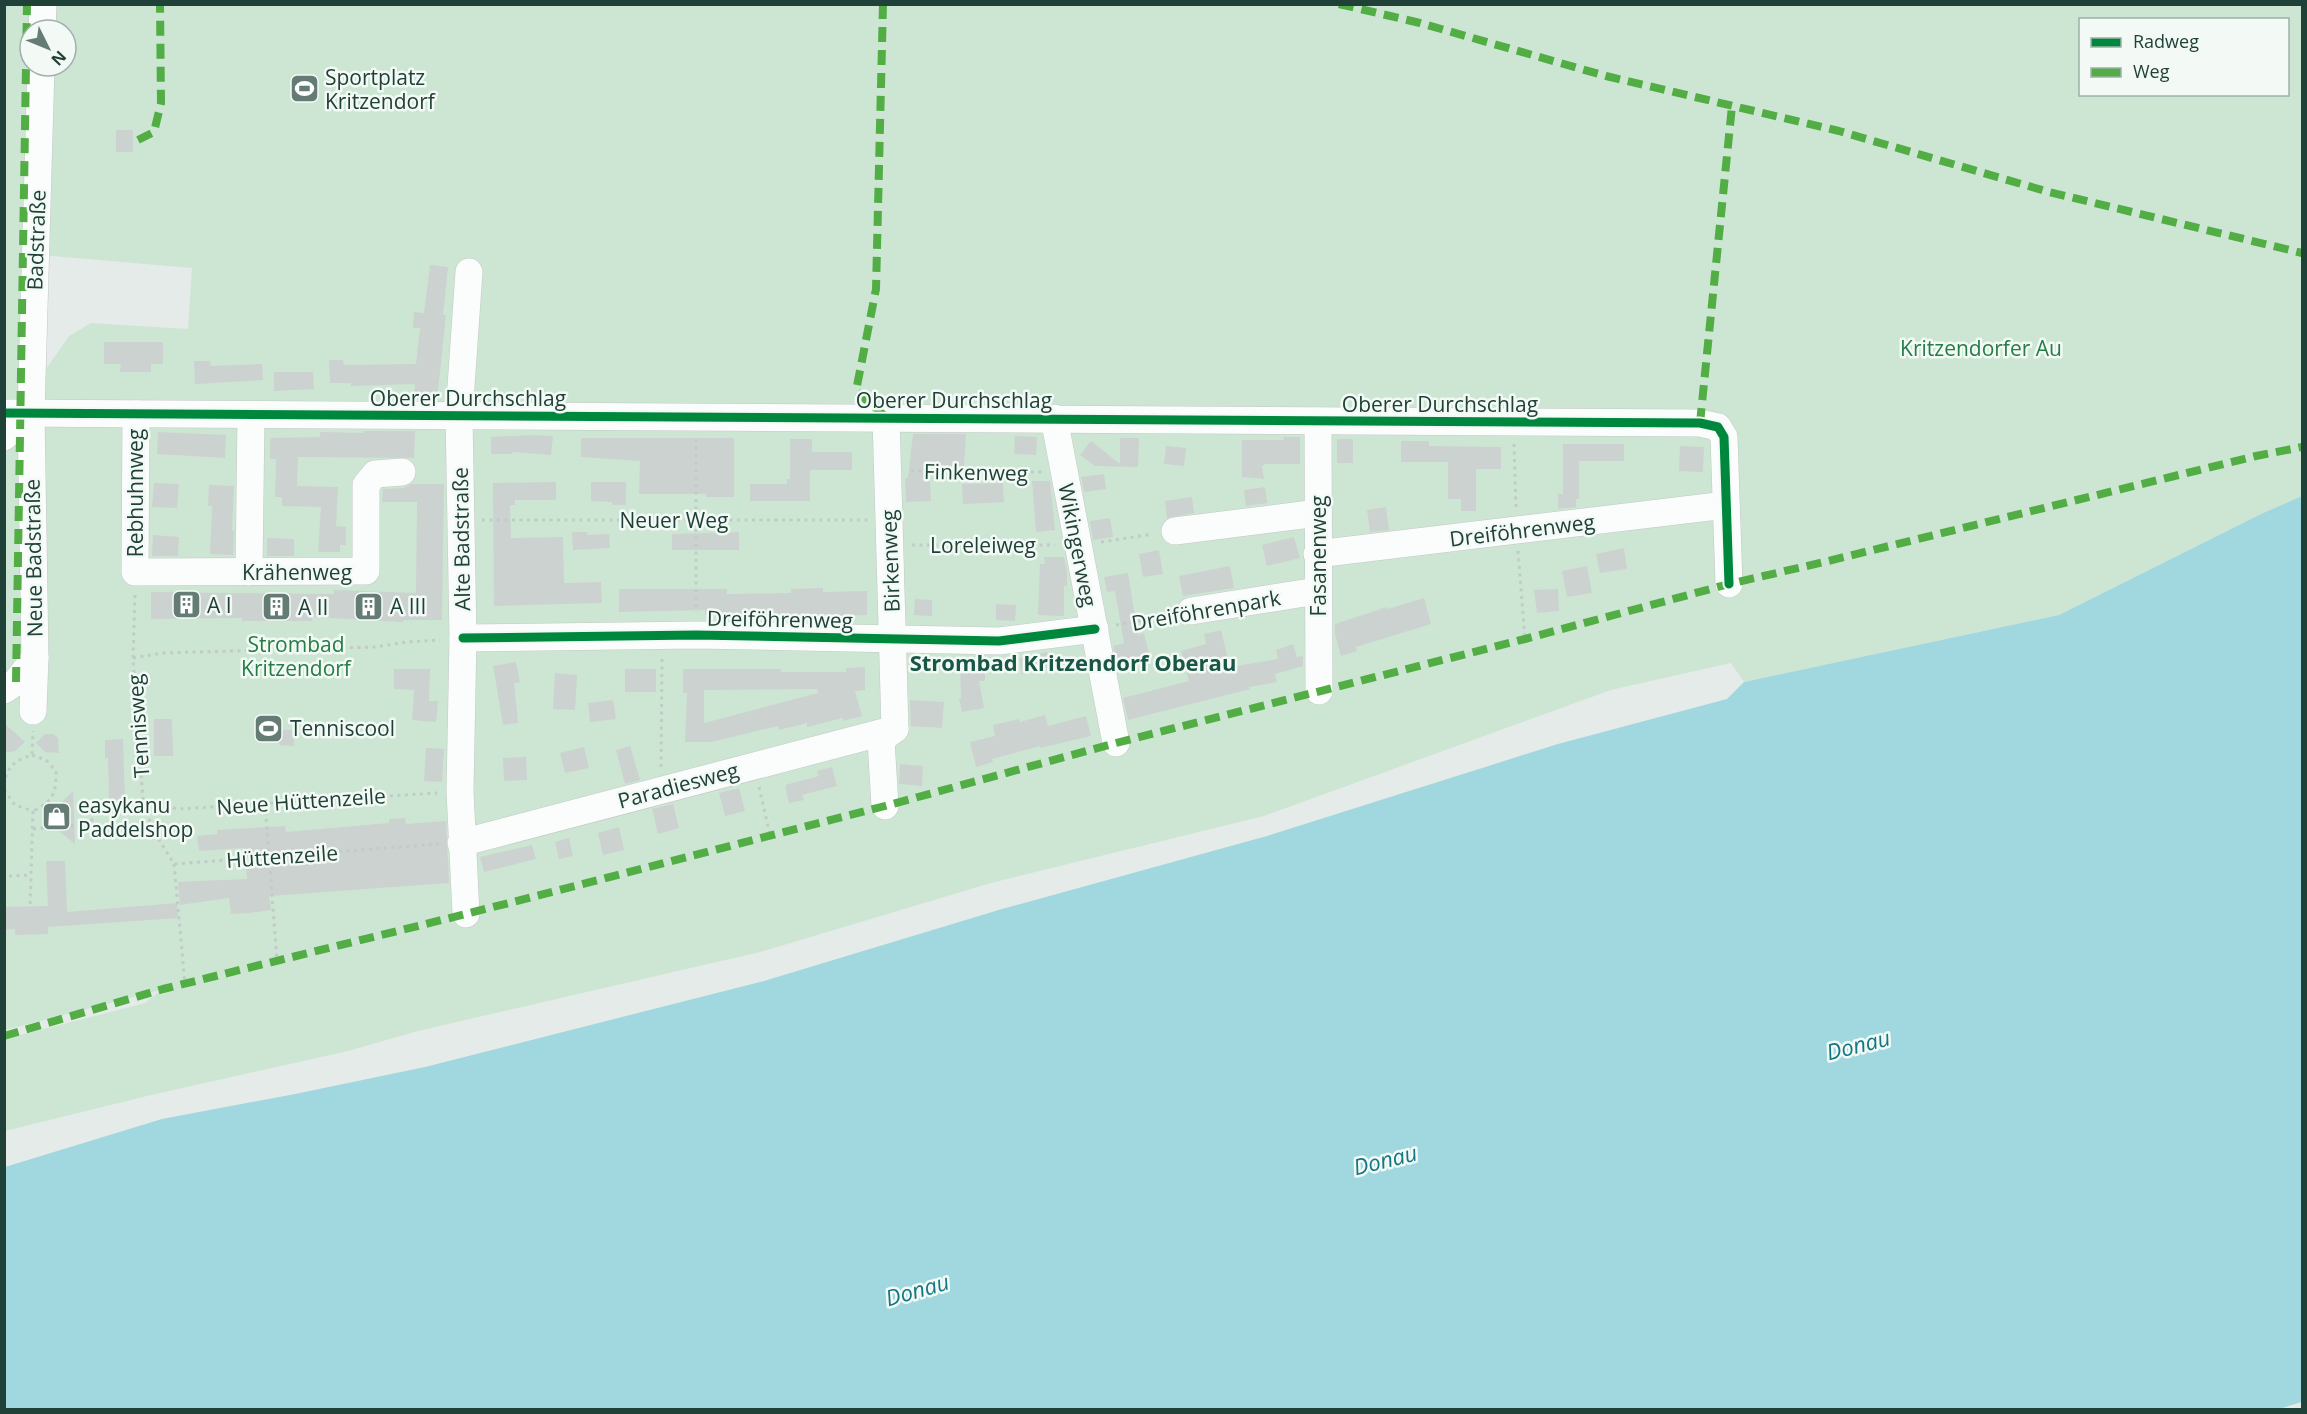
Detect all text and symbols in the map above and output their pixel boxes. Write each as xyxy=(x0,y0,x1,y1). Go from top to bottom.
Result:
north arrow xyxy=(18,18,78,78)
legend xyxy=(2079,18,2289,96)
text: Radweg xyxy=(2133,29,2199,53)
text: N xyxy=(46,46,71,70)
text: Weg xyxy=(2133,59,2170,83)
place label: Sportplatz Kritzendorf xyxy=(325,63,437,115)
sports icon: Sportplatz Kritzendorf xyxy=(288,73,320,105)
street label: Badstraße xyxy=(20,189,52,291)
park label: Kritzendorfer Au xyxy=(1900,334,2062,362)
street label: Oberer Durchschlag xyxy=(370,384,566,412)
street label: Oberer Durchschlag xyxy=(856,386,1052,414)
street label: Oberer Durchschlag xyxy=(1342,390,1538,418)
street label: Rebhuhnweg xyxy=(121,429,149,557)
street label: Finkenweg xyxy=(924,457,1028,487)
street label: Alte Badstraße xyxy=(446,467,476,611)
street label: Neue Badstraße xyxy=(18,479,48,637)
street label: Wikingerweg xyxy=(1052,481,1104,609)
street label: Fasanenweg xyxy=(1304,495,1332,617)
street label: Neuer Weg xyxy=(620,506,728,534)
street label: Dreiföhrenweg xyxy=(1448,507,1596,553)
street label: Birkenweg xyxy=(874,509,906,613)
street label: Loreleiweg xyxy=(930,531,1036,559)
street label: Krähenweg xyxy=(242,558,352,586)
street label: Dreiföhrenpark xyxy=(1129,583,1283,637)
building icon: A I xyxy=(170,589,202,621)
building icon: A III xyxy=(353,590,385,622)
place label: A I xyxy=(207,591,232,619)
building icon: A II xyxy=(261,591,293,623)
place label: A III xyxy=(390,592,426,620)
place label: A II xyxy=(298,593,328,621)
street label: Dreiföhrenweg xyxy=(707,604,853,634)
park label: Strombad Kritzendorf xyxy=(241,630,353,682)
district label: Strombad Kritzendorf Oberau xyxy=(910,647,1236,677)
street label: Tennisweg xyxy=(120,673,156,779)
sports icon: Tenniscool xyxy=(253,712,285,744)
place label: Tenniscool xyxy=(290,714,395,742)
street label: Paradiesweg xyxy=(614,755,742,815)
street label: Neue Hüttenzeile xyxy=(215,781,387,821)
place label: easykanu Paddelshop xyxy=(78,791,193,843)
shop icon: easykanu Paddelshop xyxy=(41,801,73,833)
street label: Hüttenzeile xyxy=(225,838,339,874)
water label: Donau xyxy=(1823,1022,1893,1066)
water label: Donau xyxy=(1350,1137,1420,1181)
water label: Donau xyxy=(882,1266,953,1312)

